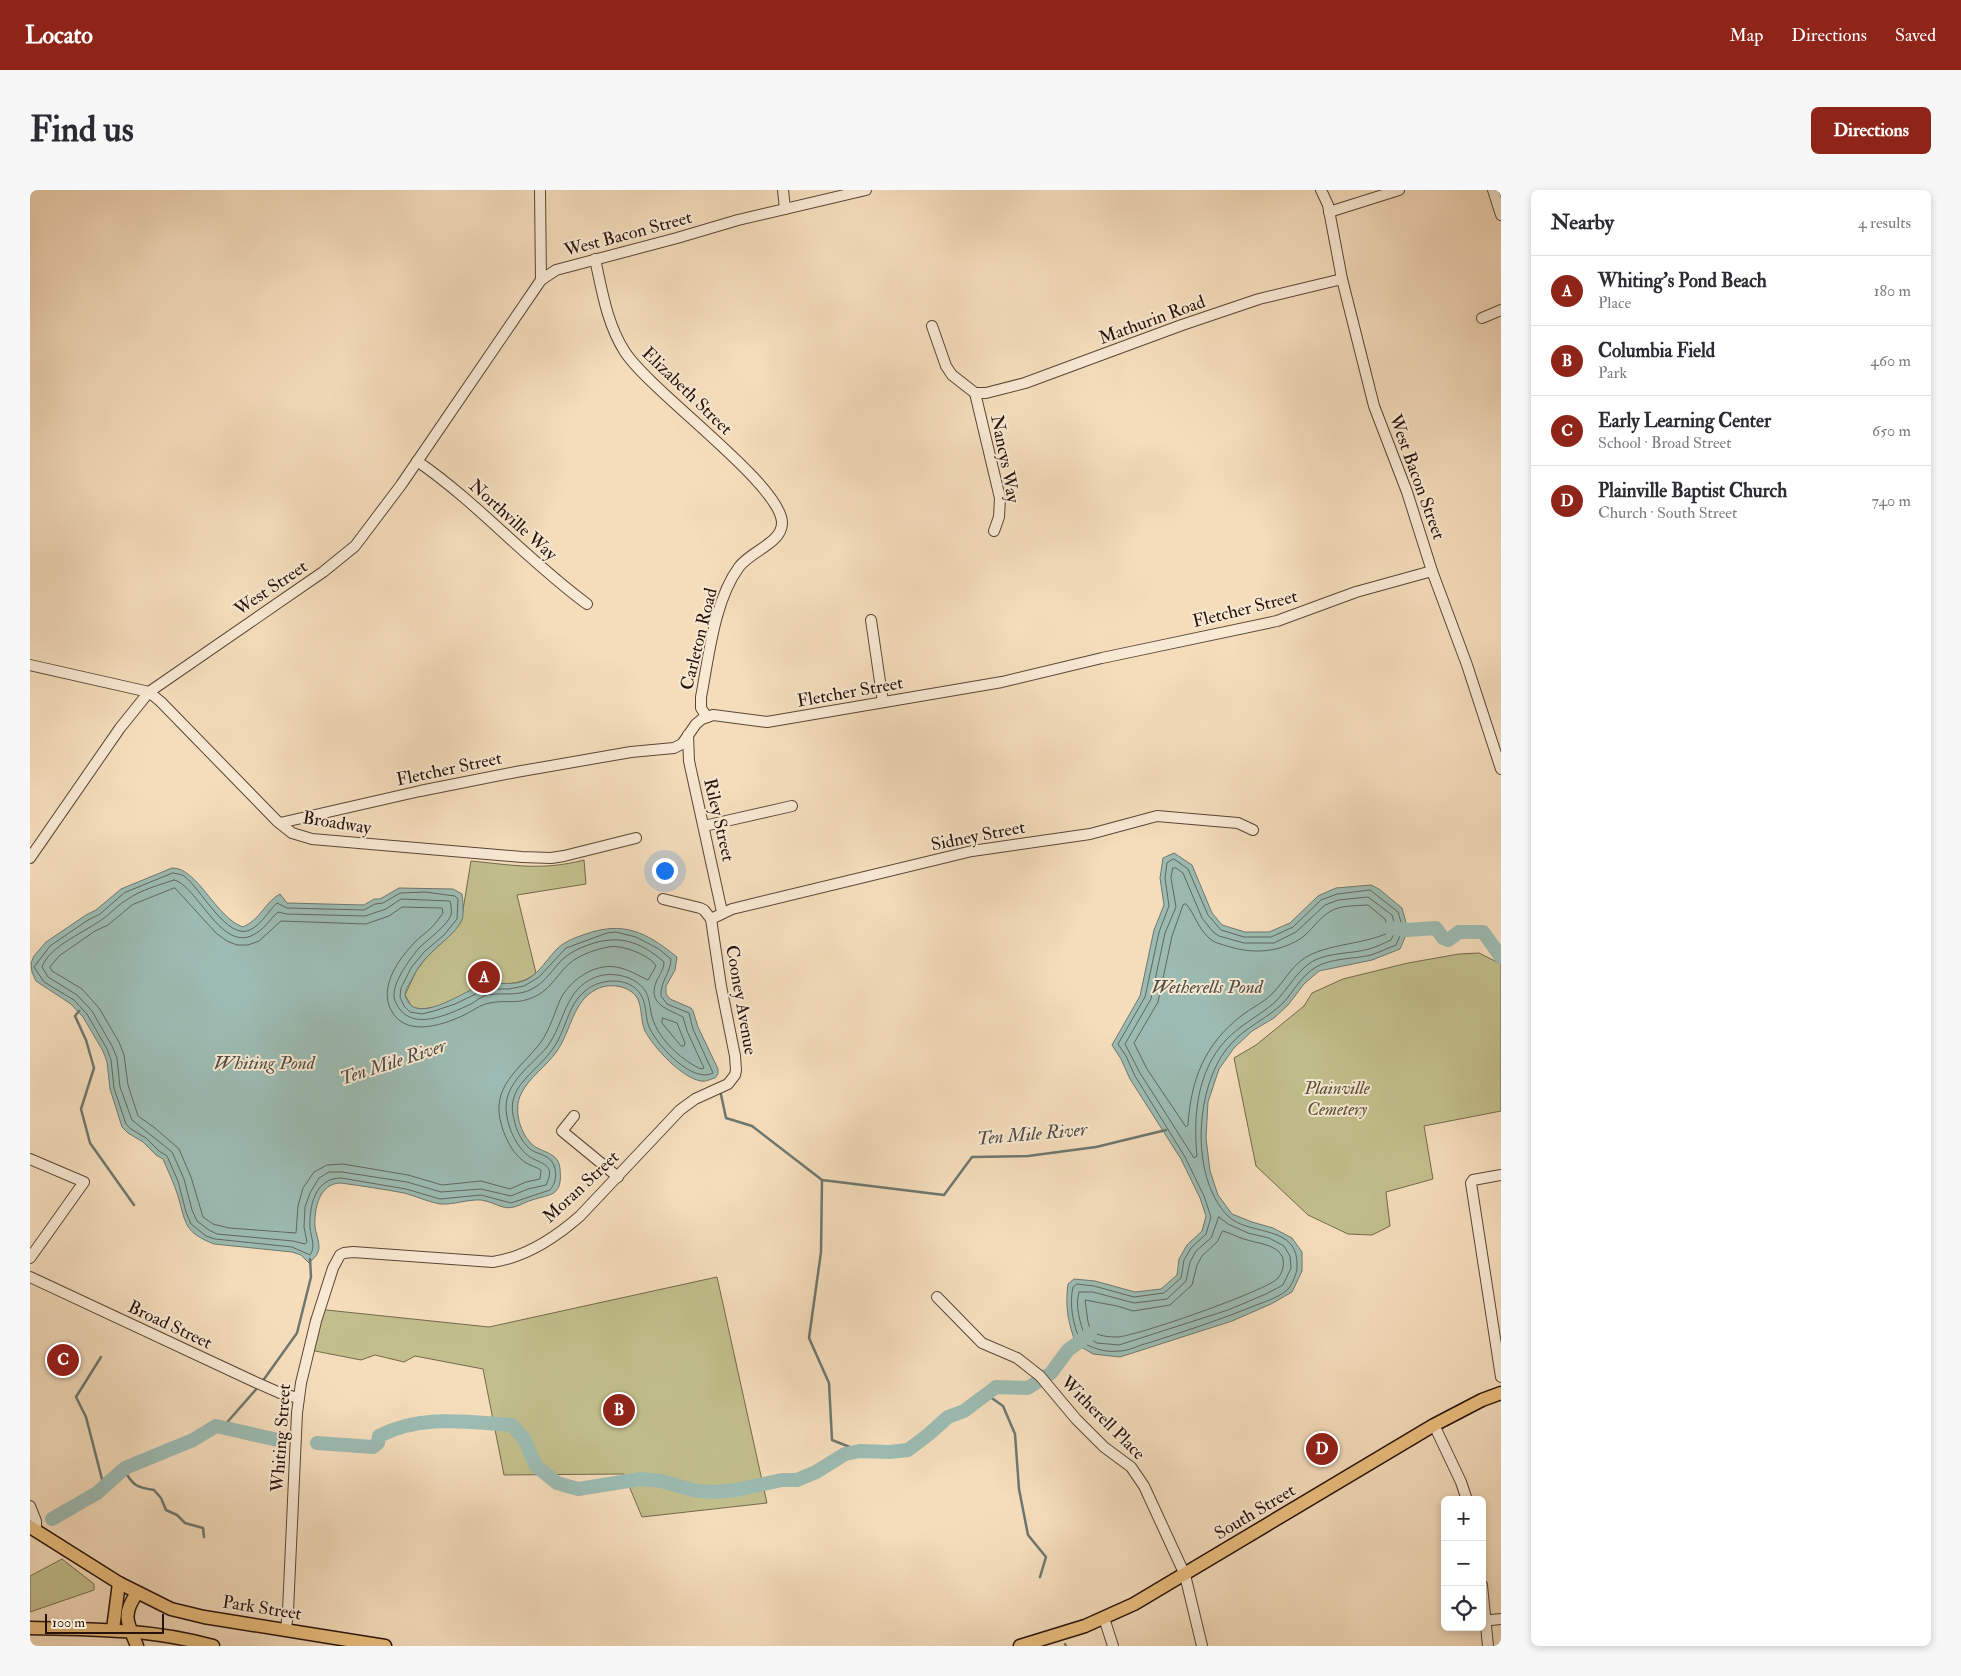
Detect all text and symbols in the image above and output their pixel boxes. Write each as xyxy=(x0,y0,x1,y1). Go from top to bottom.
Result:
text: Locato xyxy=(25,20,93,51)
text: Map xyxy=(1730,24,1763,47)
text: Directions xyxy=(1791,24,1867,47)
text: Saved xyxy=(1895,24,1936,47)
button: Directions xyxy=(1811,107,1931,154)
text: Find us xyxy=(30,108,134,152)
street label: West Bacon Street xyxy=(561,206,695,262)
text: Nearby xyxy=(1551,209,1614,236)
text: 4 results xyxy=(1858,213,1911,233)
text: Whiting's Pond Beach xyxy=(1598,269,1767,293)
text: A xyxy=(1562,281,1572,301)
text: 180 m xyxy=(1874,281,1911,301)
street label: Mathurin Road xyxy=(1096,290,1208,350)
text: Place xyxy=(1598,293,1631,313)
text: Columbia Field xyxy=(1598,339,1715,363)
street label: Elizabeth Street xyxy=(637,342,737,440)
text: B xyxy=(1562,351,1572,371)
text: 460 m xyxy=(1870,351,1911,371)
text: Park xyxy=(1598,363,1627,383)
text: Early Learning Center xyxy=(1598,409,1771,433)
street label: West Bacon Street xyxy=(1383,410,1450,543)
street label: Nancys Way xyxy=(985,413,1025,506)
text: C xyxy=(1561,421,1573,441)
text: 650 m xyxy=(1872,421,1911,441)
text: School · Broad Street xyxy=(1598,433,1731,453)
street label: Northville Way xyxy=(464,474,563,566)
text: Plainville Baptist Church xyxy=(1598,479,1787,503)
text: D xyxy=(1560,491,1574,511)
text: 740 m xyxy=(1871,491,1911,511)
text: Church · South Street xyxy=(1598,503,1737,523)
street label: West Street xyxy=(229,555,312,621)
street label: Carleton Road xyxy=(675,585,723,692)
street label: Fletcher Street xyxy=(1190,585,1300,633)
street label: Fletcher Street xyxy=(795,671,905,713)
street label: Fletcher Street xyxy=(394,747,504,791)
street label: Riley Street xyxy=(698,776,740,864)
street label: Broadway xyxy=(301,806,374,840)
street label: Sidney Street xyxy=(929,816,1027,856)
your location xyxy=(652,858,678,884)
street label: Cooney Avenue xyxy=(720,943,762,1057)
pin: A xyxy=(468,958,500,996)
water label: Wetherells Pond xyxy=(1151,975,1264,999)
water label: Ten Mile River xyxy=(337,1033,450,1090)
water label: Whiting Pond xyxy=(213,1051,316,1075)
park label: Plainville Cemetery xyxy=(1303,1077,1371,1121)
water label: Ten Mile River xyxy=(976,1117,1089,1151)
street label: Moran Street xyxy=(538,1146,624,1228)
street label: Broad Street xyxy=(124,1295,216,1355)
pin: C xyxy=(47,1341,79,1379)
street label: Witherell Place xyxy=(1055,1370,1150,1465)
street label: Whiting Street xyxy=(266,1383,296,1494)
pin: B xyxy=(603,1391,635,1429)
pin: D xyxy=(1306,1430,1338,1468)
street label: South Street xyxy=(1210,1479,1300,1545)
map controls xyxy=(1441,1496,1486,1631)
button: + xyxy=(1441,1496,1486,1541)
button: − xyxy=(1441,1541,1486,1586)
button: locate xyxy=(1441,1586,1486,1631)
street label: Park Street xyxy=(221,1590,303,1626)
scale bar xyxy=(45,1611,164,1634)
text: 100 m xyxy=(52,1614,85,1631)

